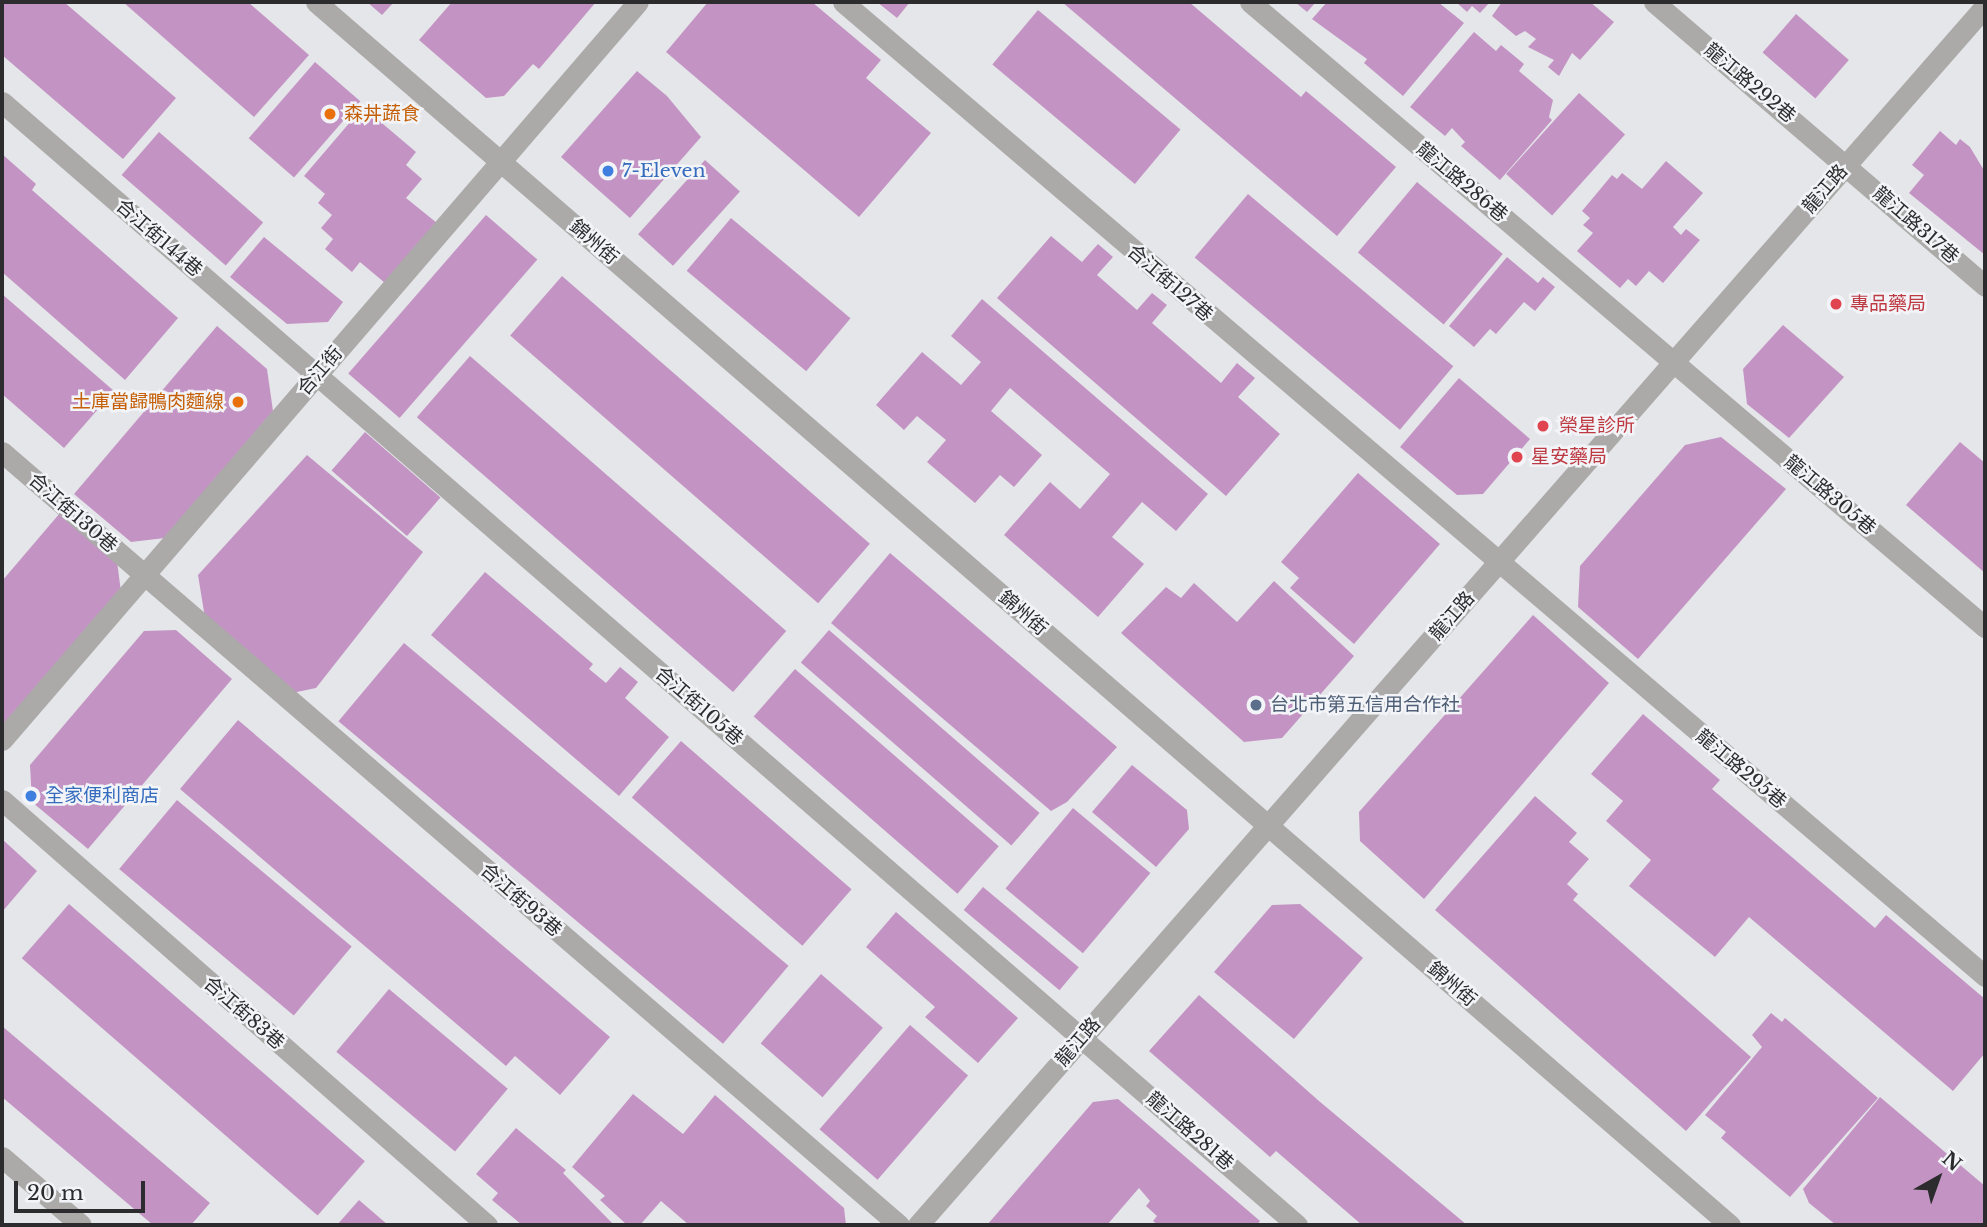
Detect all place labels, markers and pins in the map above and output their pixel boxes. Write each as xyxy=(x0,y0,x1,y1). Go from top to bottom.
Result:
place label: 森丼蔬食 xyxy=(344,103,420,125)
marker: 森丼蔬食 xyxy=(322,106,338,122)
place label: 7-Eleven xyxy=(622,160,706,182)
marker: 7-Eleven xyxy=(600,163,616,179)
place label: 專品藥局 xyxy=(1850,293,1926,315)
marker: 專品藥局 xyxy=(1828,296,1844,312)
place label: 土庫當歸鴨肉麵線 xyxy=(72,391,224,413)
marker: 土庫當歸鴨肉麵線 xyxy=(230,394,246,410)
place label: 榮星診所 xyxy=(1559,415,1635,437)
marker: 榮星診所 xyxy=(1533,416,1553,436)
place label: 星安藥局 xyxy=(1531,446,1607,468)
marker: 星安藥局 xyxy=(1509,449,1525,465)
place label: 台北市第五信用合作社 xyxy=(1270,694,1460,716)
marker: 台北市第五信用合作社 xyxy=(1248,697,1264,713)
place label: 全家便利商店 xyxy=(45,785,159,807)
marker: 全家便利商店 xyxy=(23,788,39,804)

